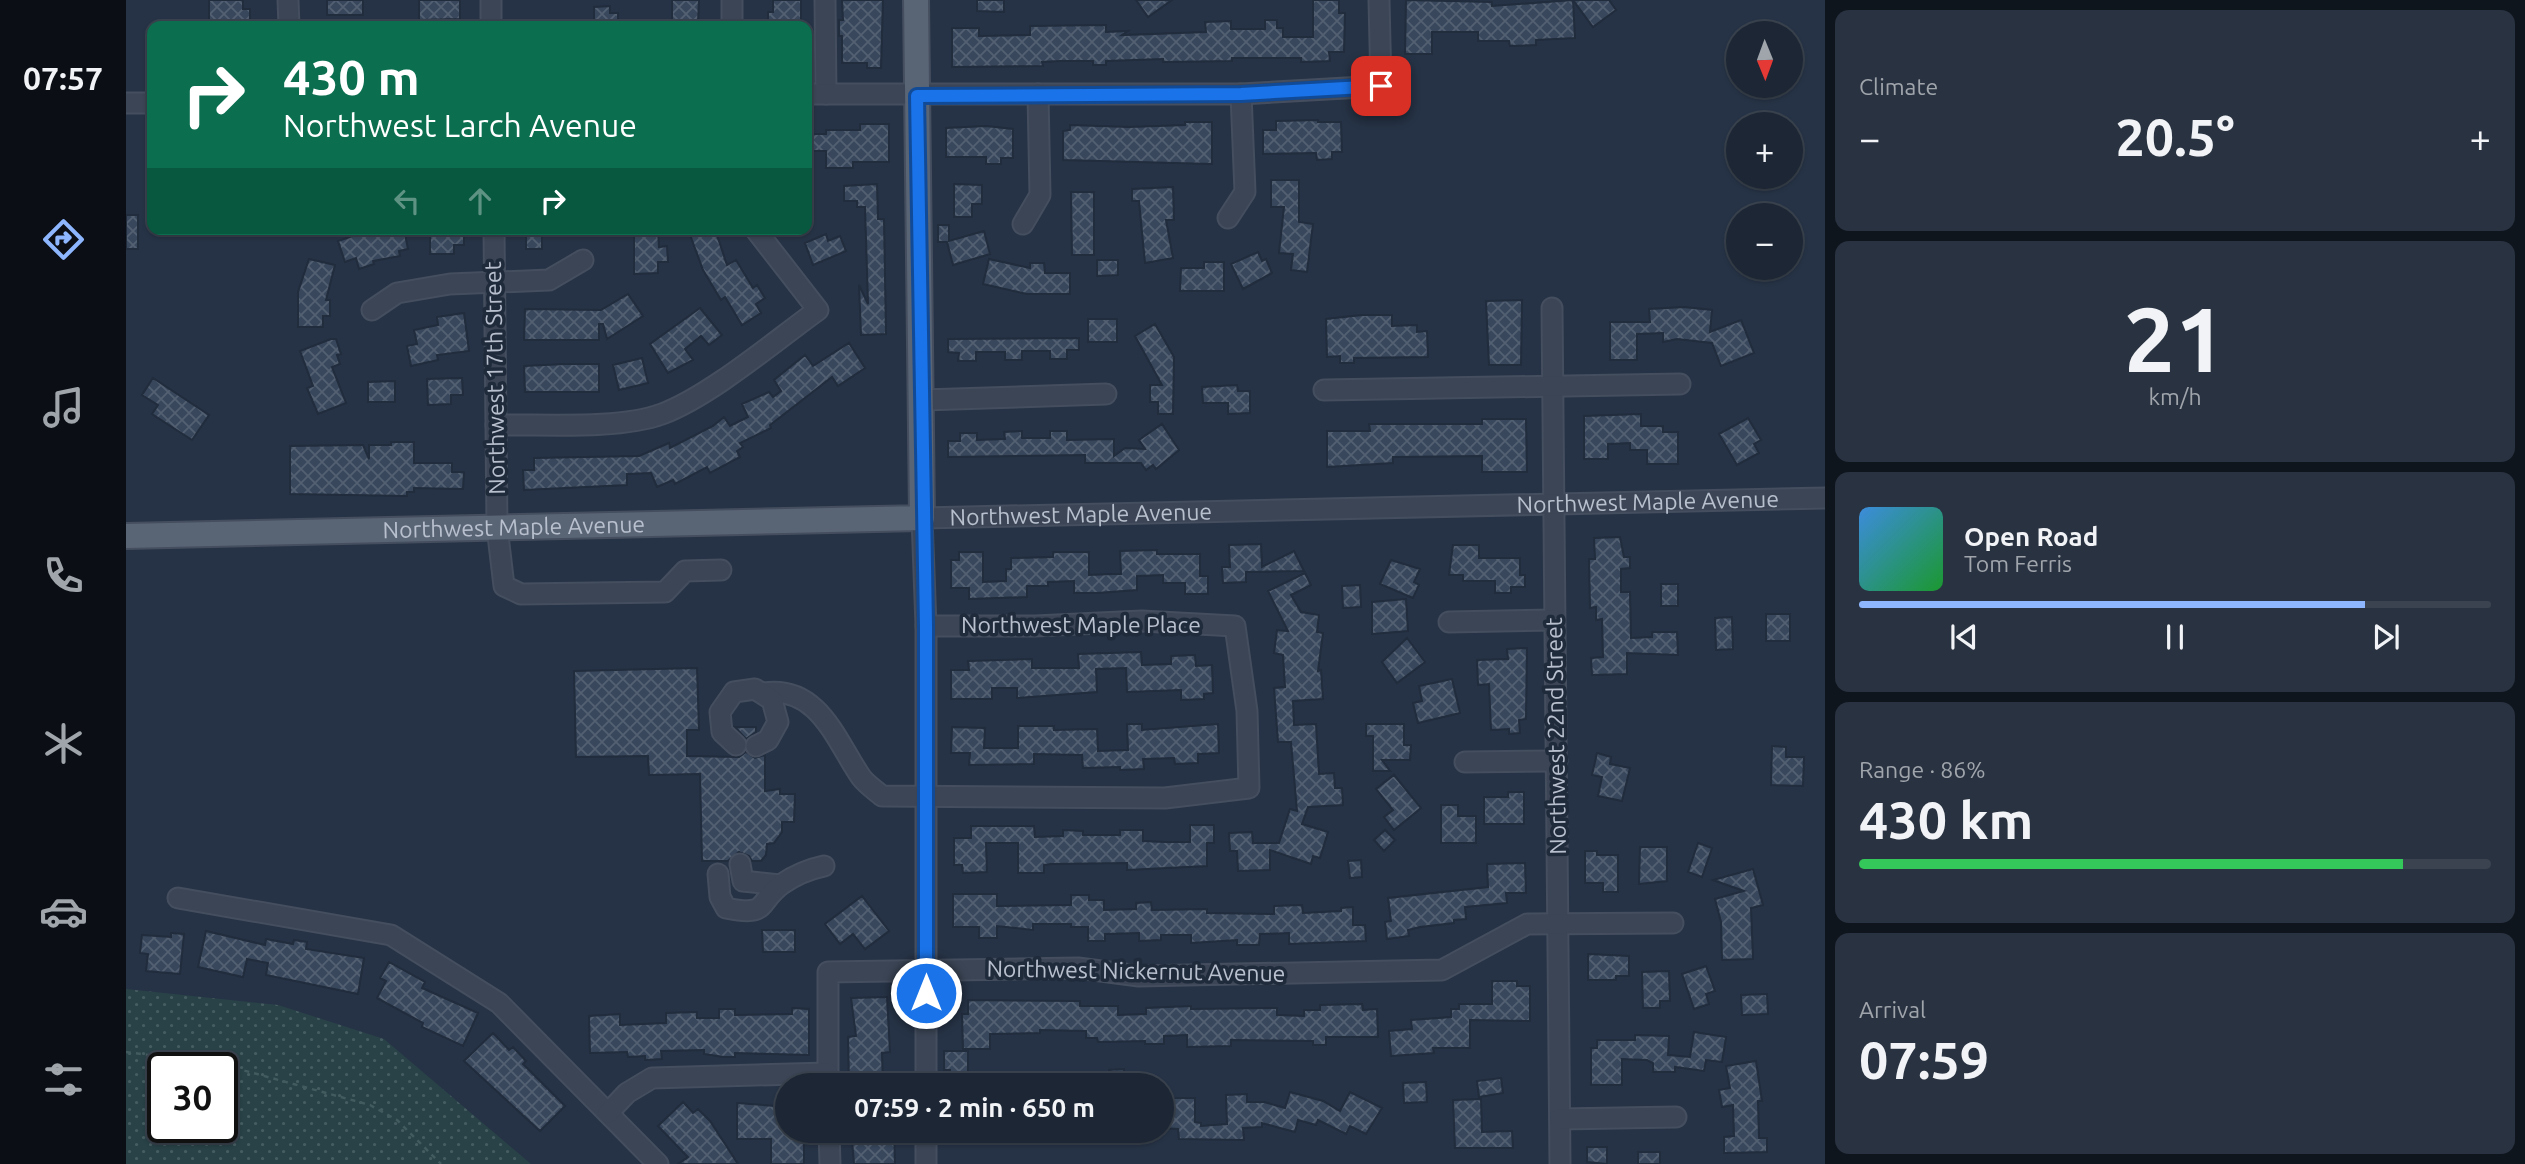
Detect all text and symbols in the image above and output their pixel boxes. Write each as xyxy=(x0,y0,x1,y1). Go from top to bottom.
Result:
north arrow xyxy=(1726,21,1802,98)
map controls xyxy=(1726,21,1803,280)
icon: right xyxy=(168,49,259,140)
text: 430 m xyxy=(283,49,420,104)
pin xyxy=(1351,56,1411,116)
text: 07:57 xyxy=(23,60,103,96)
icon: arrive xyxy=(1362,67,1400,105)
text: Climate xyxy=(1859,74,1938,99)
text: Northwest Larch Avenue xyxy=(283,107,637,143)
text: 20.5° xyxy=(2115,108,2235,166)
button: + xyxy=(1726,112,1803,189)
text: − xyxy=(1859,117,1880,159)
text: + xyxy=(2470,117,2491,159)
icon: left xyxy=(388,182,426,220)
icon: ahead xyxy=(461,182,499,220)
icon: right xyxy=(534,182,572,220)
button: − xyxy=(1726,203,1803,280)
icon: directions xyxy=(39,215,88,264)
street label: Northwest 17th Street xyxy=(480,261,509,495)
text: 21 xyxy=(2124,287,2226,389)
icon: music xyxy=(39,383,88,432)
text: km/h xyxy=(2148,384,2202,409)
street label: Northwest Maple Avenue xyxy=(1516,486,1779,517)
street label: Northwest Maple Avenue xyxy=(949,499,1212,529)
street label: Northwest Maple Avenue xyxy=(382,511,645,542)
text: Open Road xyxy=(1964,522,2098,551)
icon: phone xyxy=(39,551,88,600)
text: Tom Ferris xyxy=(1964,551,2072,576)
street label: Northwest Maple Place xyxy=(961,612,1201,637)
street label: Northwest 22nd Street xyxy=(1541,617,1570,855)
icon: previous xyxy=(1945,618,1983,656)
icon: pause xyxy=(2156,618,2194,656)
icon: next xyxy=(2367,618,2405,656)
icon: climate xyxy=(39,719,88,768)
text: Range · 86% xyxy=(1859,757,1986,782)
text: 430 km xyxy=(1859,791,2033,849)
icon: car xyxy=(39,887,88,936)
street label: Northwest Nickernut Avenue xyxy=(986,955,1286,986)
position arrow xyxy=(889,956,963,1030)
text: Arrival xyxy=(1859,997,1926,1022)
text: 07:59 xyxy=(1859,1031,1989,1089)
speed limit sign: 30 xyxy=(147,1052,238,1143)
icon: filters xyxy=(39,1055,88,1104)
text: 07:59 · 2 min · 650 m xyxy=(854,1093,1095,1122)

